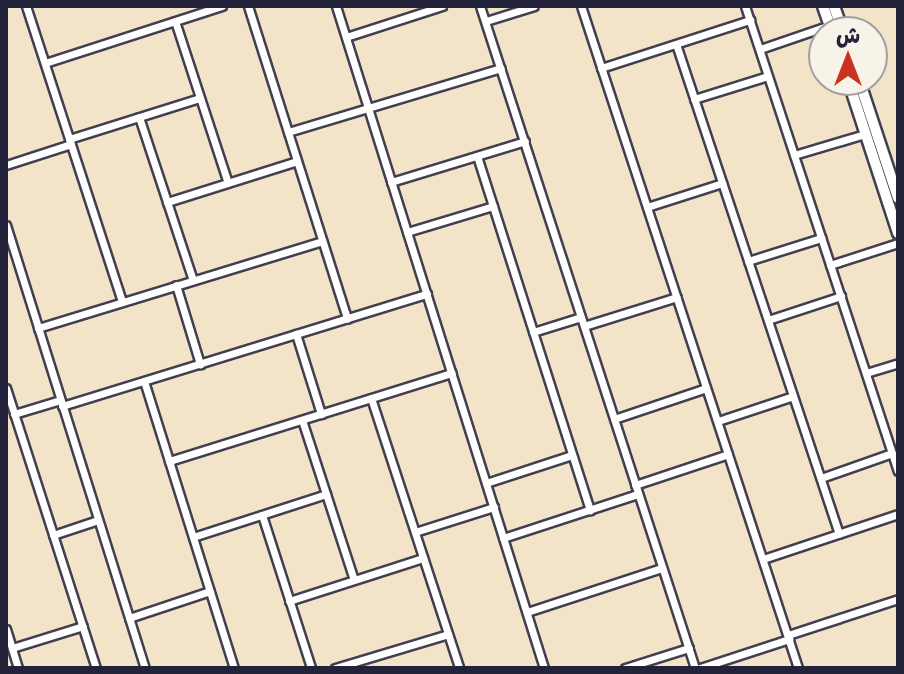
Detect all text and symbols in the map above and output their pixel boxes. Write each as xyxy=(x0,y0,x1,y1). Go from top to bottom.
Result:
north arrow xyxy=(808,16,888,96)
text: ش xyxy=(836,17,860,50)

